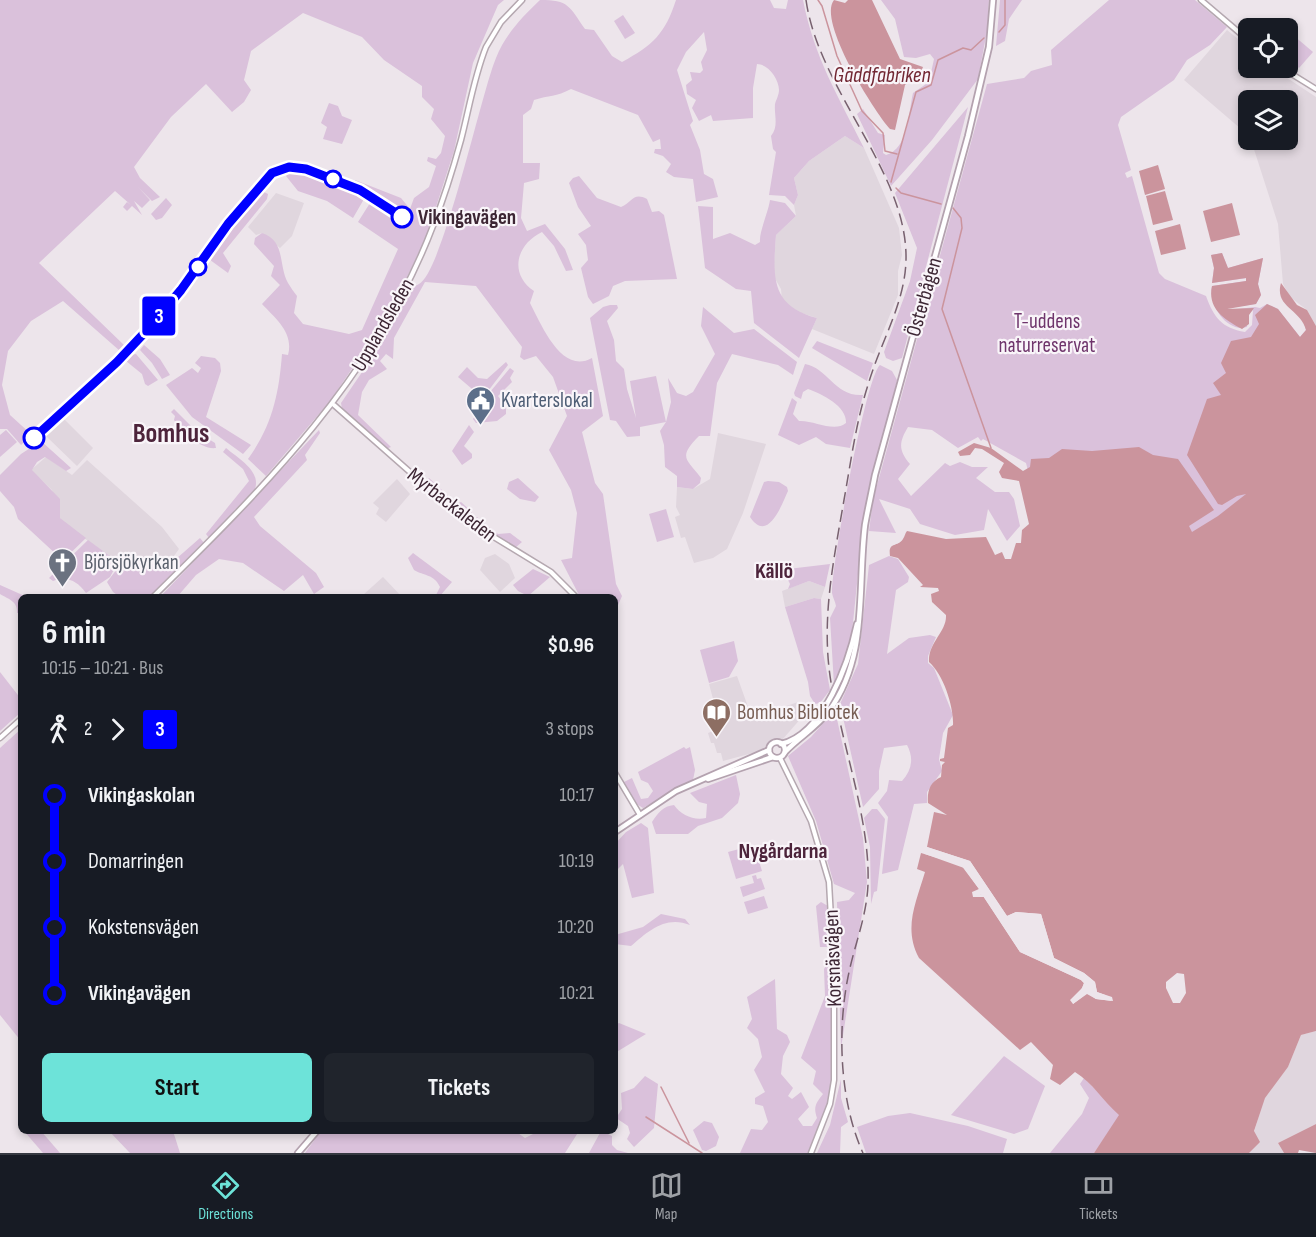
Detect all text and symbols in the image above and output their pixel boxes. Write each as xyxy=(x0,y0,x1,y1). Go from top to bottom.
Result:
map controls xyxy=(1238,18,1298,150)
button: locate xyxy=(1238,18,1298,78)
water label: Gäddfabriken xyxy=(833,62,931,89)
button: layers xyxy=(1238,90,1298,150)
unlabelled marker xyxy=(324,170,342,188)
place label: Vikingavägen xyxy=(418,205,516,230)
marker: Vikingavägen xyxy=(391,206,413,228)
street label: Österbågen xyxy=(901,255,947,339)
unlabelled marker xyxy=(189,258,207,276)
street label: Upplandsleden xyxy=(346,274,420,376)
line badge: 3 xyxy=(140,296,178,336)
text: 3 xyxy=(154,304,164,329)
park label: T-uddens naturreservat xyxy=(999,309,1095,358)
public building icon: Kvarterslokal xyxy=(464,384,496,426)
place label: Kvarterslokal xyxy=(501,388,593,413)
district label: Bomhus xyxy=(133,418,209,450)
unlabelled marker xyxy=(23,427,45,449)
street label: Myrbackaleden xyxy=(402,462,502,548)
church icon: Björsjökyrkan xyxy=(47,546,79,588)
place label: Björsjökyrkan xyxy=(84,550,179,575)
district label: Källö xyxy=(755,558,793,585)
text: 6 min xyxy=(42,613,106,653)
text: $0.96 xyxy=(547,632,594,659)
text: 10:15 – 10:21 · Bus xyxy=(42,656,164,680)
library icon: Bomhus Bibliotek xyxy=(700,696,732,738)
place label: Bomhus Bibliotek xyxy=(737,700,859,725)
icon: walk xyxy=(42,713,75,746)
icon: forward xyxy=(101,713,134,746)
text: 2 xyxy=(84,717,92,741)
text: 3 xyxy=(155,717,165,742)
text: 3 stops xyxy=(546,717,594,741)
text: Vikingaskolan xyxy=(88,782,195,809)
text: 10:17 xyxy=(560,783,594,807)
district label: Nygårdarna xyxy=(738,838,828,865)
text: Domarringen xyxy=(88,848,184,875)
text: 10:19 xyxy=(559,849,594,873)
street label: Korsnäsvägen xyxy=(819,909,847,1007)
text: Kokstensvägen xyxy=(88,914,199,941)
text: 10:20 xyxy=(557,915,594,939)
text: Vikingavägen xyxy=(88,980,191,1007)
text: 10:21 xyxy=(559,981,594,1005)
button: Start xyxy=(42,1053,312,1122)
button: Tickets xyxy=(324,1053,594,1122)
tab: Directions xyxy=(198,1169,253,1224)
tab: Map xyxy=(650,1169,683,1224)
tab: Tickets xyxy=(1079,1169,1118,1224)

